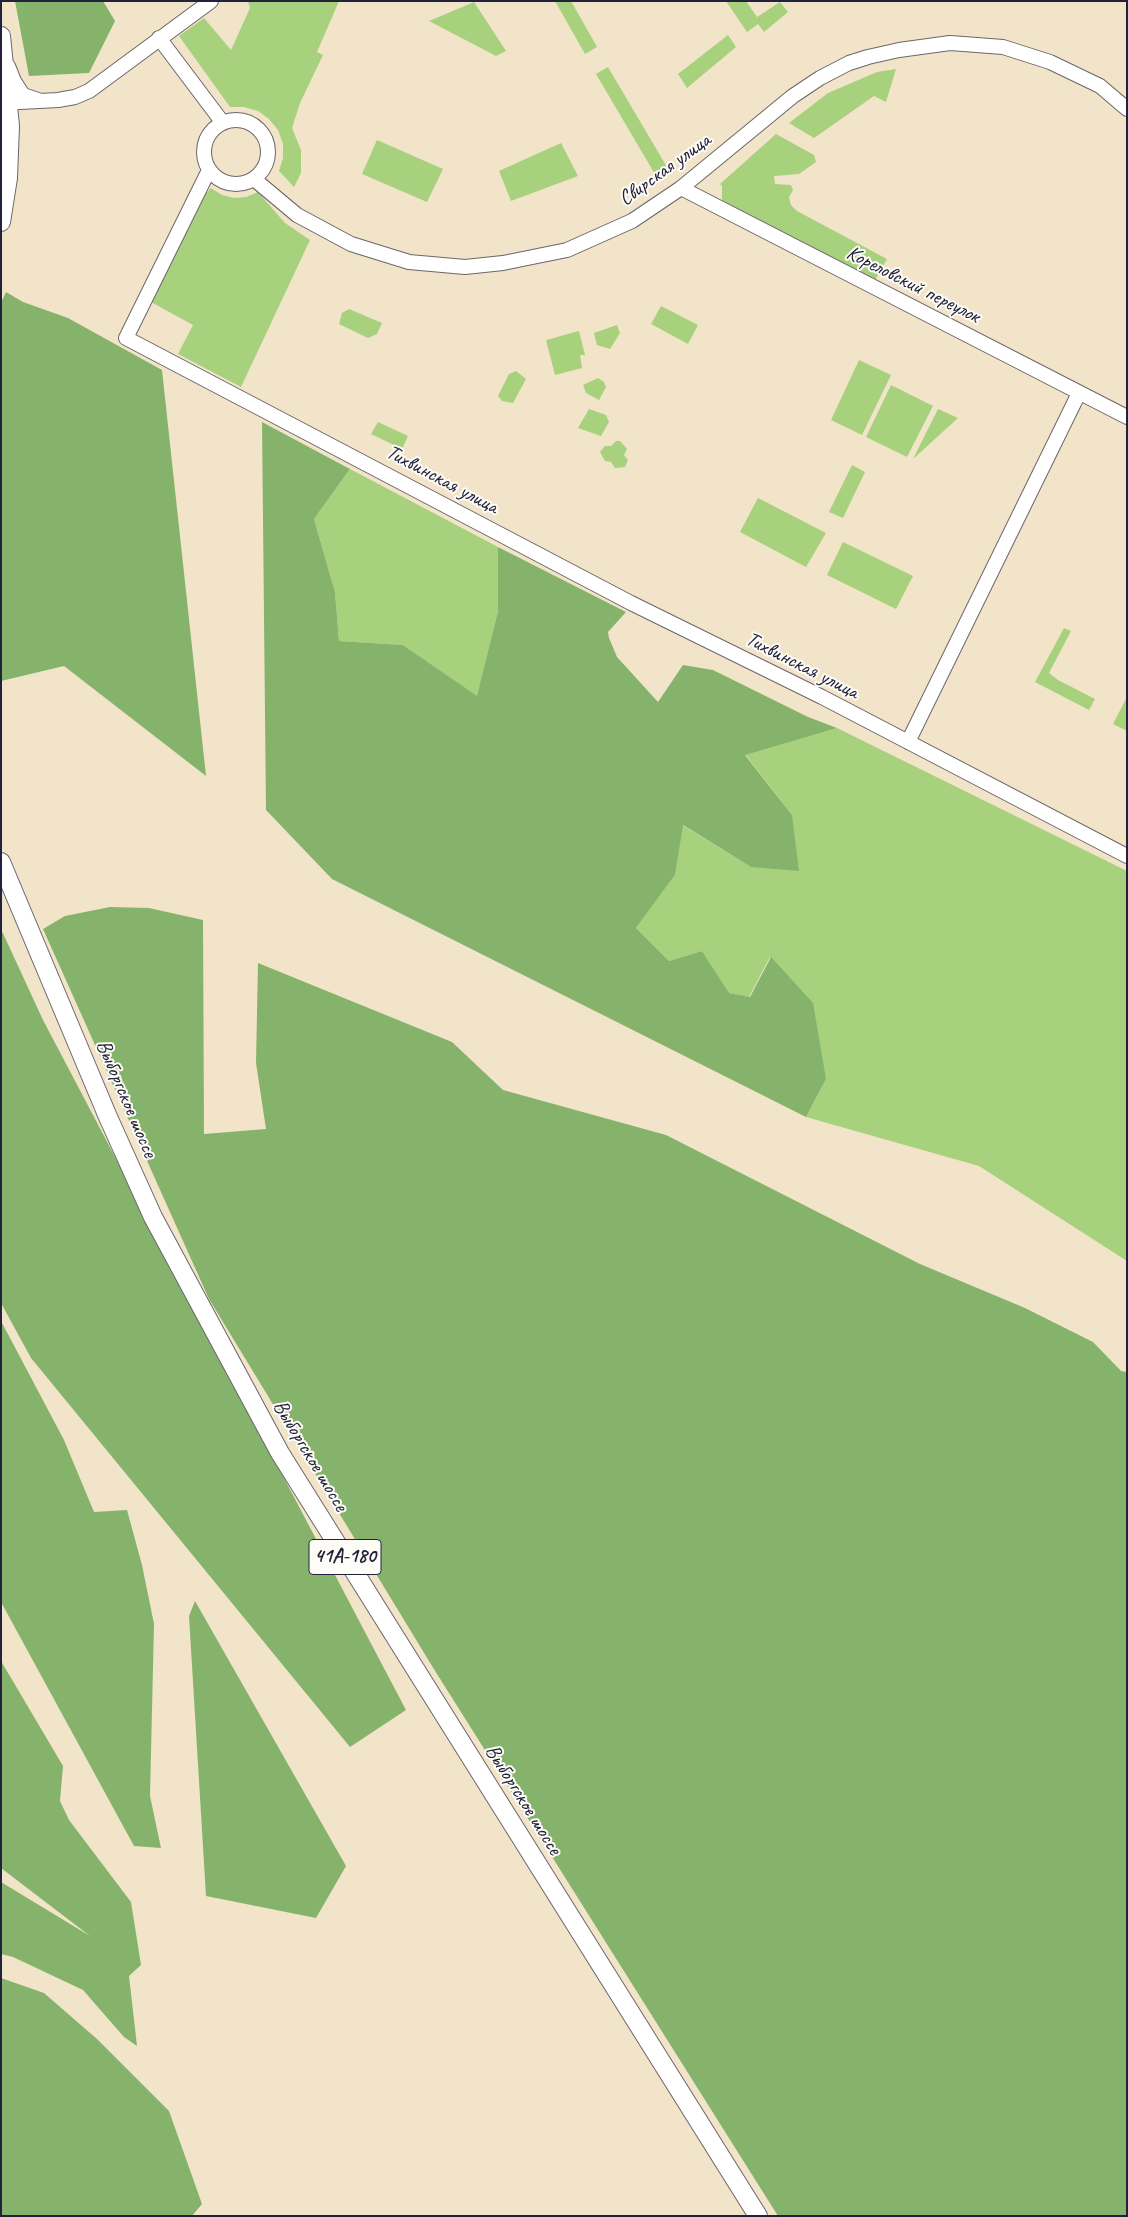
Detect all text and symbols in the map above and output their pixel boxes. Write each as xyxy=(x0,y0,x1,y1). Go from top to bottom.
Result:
street label: Свирская улица xyxy=(614,128,716,212)
street label: Кореловский переулок xyxy=(842,241,984,329)
street label: Тихвинская улица xyxy=(382,440,502,520)
street label: Тихвинская улица xyxy=(741,627,863,705)
street label: Выборгское шоссе xyxy=(90,1036,162,1162)
street label: Выборгское шоссе xyxy=(267,1396,353,1516)
road number: 41А-180 xyxy=(309,1540,381,1574)
street label: Выборгское шоссе xyxy=(479,1740,567,1860)

